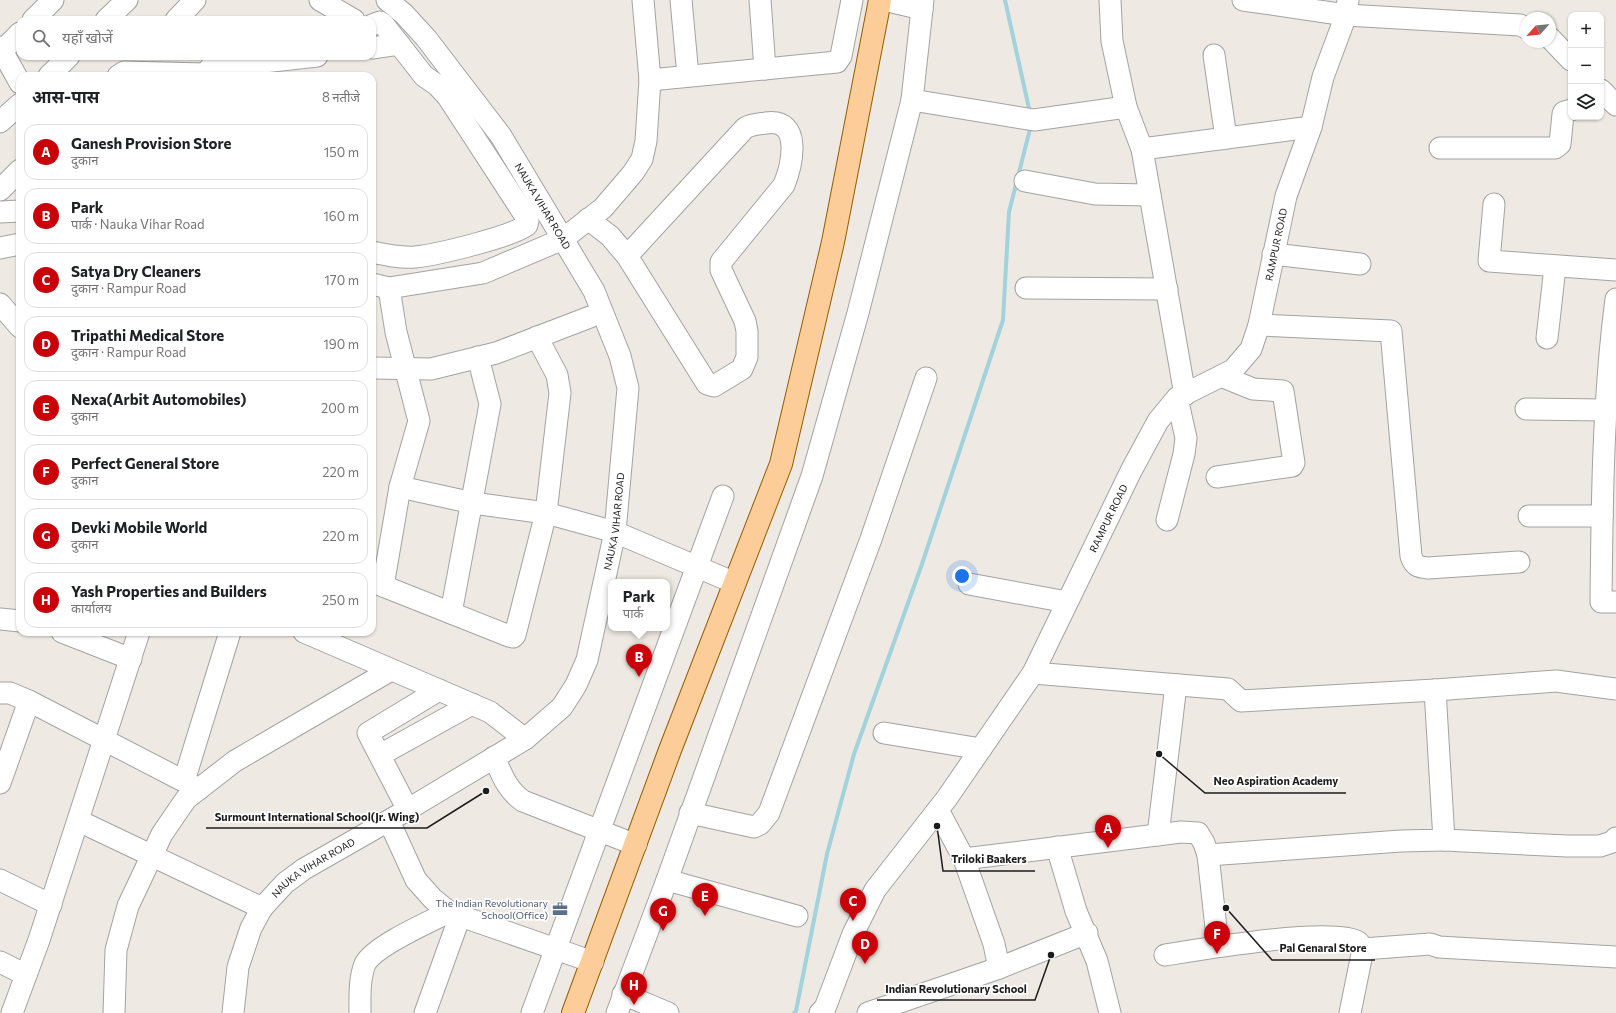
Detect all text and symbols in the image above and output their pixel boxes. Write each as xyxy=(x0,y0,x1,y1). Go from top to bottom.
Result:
north arrow xyxy=(1520,12,1556,48)
map controls xyxy=(1568,12,1604,120)
button: + xyxy=(1568,12,1604,48)
search box xyxy=(16,16,376,60)
icon: search xyxy=(30,27,52,49)
text: यहाँ खोजें xyxy=(62,28,113,46)
button: − xyxy=(1568,48,1604,84)
button: layers xyxy=(1568,84,1604,120)
text: आस-पास xyxy=(32,86,99,107)
text: 8 नतीजे xyxy=(322,89,360,105)
text: Ganesh Provision Store xyxy=(71,134,231,152)
text: A xyxy=(41,144,51,160)
text: 150 m xyxy=(324,144,359,160)
text: दुकान xyxy=(71,152,98,168)
street label: NAUKA VIHAR ROAD xyxy=(513,161,573,251)
text: Park xyxy=(71,198,103,216)
street label: RAMPUR ROAD xyxy=(1262,207,1289,282)
text: B xyxy=(42,208,50,224)
text: 160 m xyxy=(323,208,359,224)
text: पार्क · Nauka Vihar Road xyxy=(71,216,205,232)
text: Satya Dry Cleaners xyxy=(71,262,201,280)
text: C xyxy=(42,272,50,288)
text: 170 m xyxy=(324,272,359,288)
text: दुकान · Rampur Road xyxy=(71,280,186,296)
text: Tripathi Medical Store xyxy=(71,326,224,344)
text: D xyxy=(41,336,51,352)
text: 190 m xyxy=(323,336,359,352)
text: दुकान · Rampur Road xyxy=(71,344,186,360)
text: Nexa(Arbit Automobiles) xyxy=(71,390,246,408)
text: E xyxy=(42,400,50,416)
text: 200 m xyxy=(321,400,359,416)
text: दुकान xyxy=(71,408,98,424)
text: Perfect General Store xyxy=(71,454,219,472)
text: F xyxy=(42,464,50,480)
text: 220 m xyxy=(322,464,359,480)
text: दुकान xyxy=(71,472,98,488)
street label: NAUKA VIHAR ROAD xyxy=(601,472,626,571)
street label: RAMPUR ROAD xyxy=(1087,482,1130,554)
text: Devki Mobile World xyxy=(71,518,207,536)
text: G xyxy=(41,528,51,544)
text: 220 m xyxy=(322,528,359,544)
text: दुकान xyxy=(71,536,98,552)
your location xyxy=(952,566,972,586)
popup xyxy=(608,579,670,631)
text: Yash Properties and Builders xyxy=(71,582,267,600)
text: Park xyxy=(623,587,655,605)
text: H xyxy=(41,592,51,608)
text: 250 m xyxy=(322,592,359,608)
text: कार्यालय xyxy=(71,600,112,616)
text: पार्क xyxy=(623,605,644,621)
pin: B xyxy=(626,644,652,677)
callout: Neo Aspiration Academy xyxy=(1205,770,1346,793)
text: Neo Aspiration Academy xyxy=(1214,774,1338,787)
callout: Surmount International School(Jr. Wing) xyxy=(206,805,427,828)
text: Surmount International School(Jr. Wing) xyxy=(215,810,420,824)
pin: A xyxy=(1095,815,1121,848)
street label: NAUKA VIHAR ROAD xyxy=(269,835,357,900)
callout: Triloki Baakers xyxy=(943,848,1035,871)
text: Triloki Baakers xyxy=(951,852,1027,865)
pin: E xyxy=(692,883,718,916)
pin: C xyxy=(840,888,866,921)
place label: The Indian Revolutionary School(Office) xyxy=(436,897,548,921)
pin: G xyxy=(650,898,676,931)
office icon: The Indian Revolutionary School(Office) xyxy=(551,900,569,918)
pin: F xyxy=(1204,921,1230,954)
pin: D xyxy=(852,931,878,964)
callout: Pal Genaral Store xyxy=(1272,937,1375,960)
text: Pal Genaral Store xyxy=(1279,941,1367,954)
pin: H xyxy=(621,972,647,1005)
callout: Indian Revolutionary School xyxy=(877,977,1035,1000)
text: Indian Revolutionary School xyxy=(885,982,1027,995)

